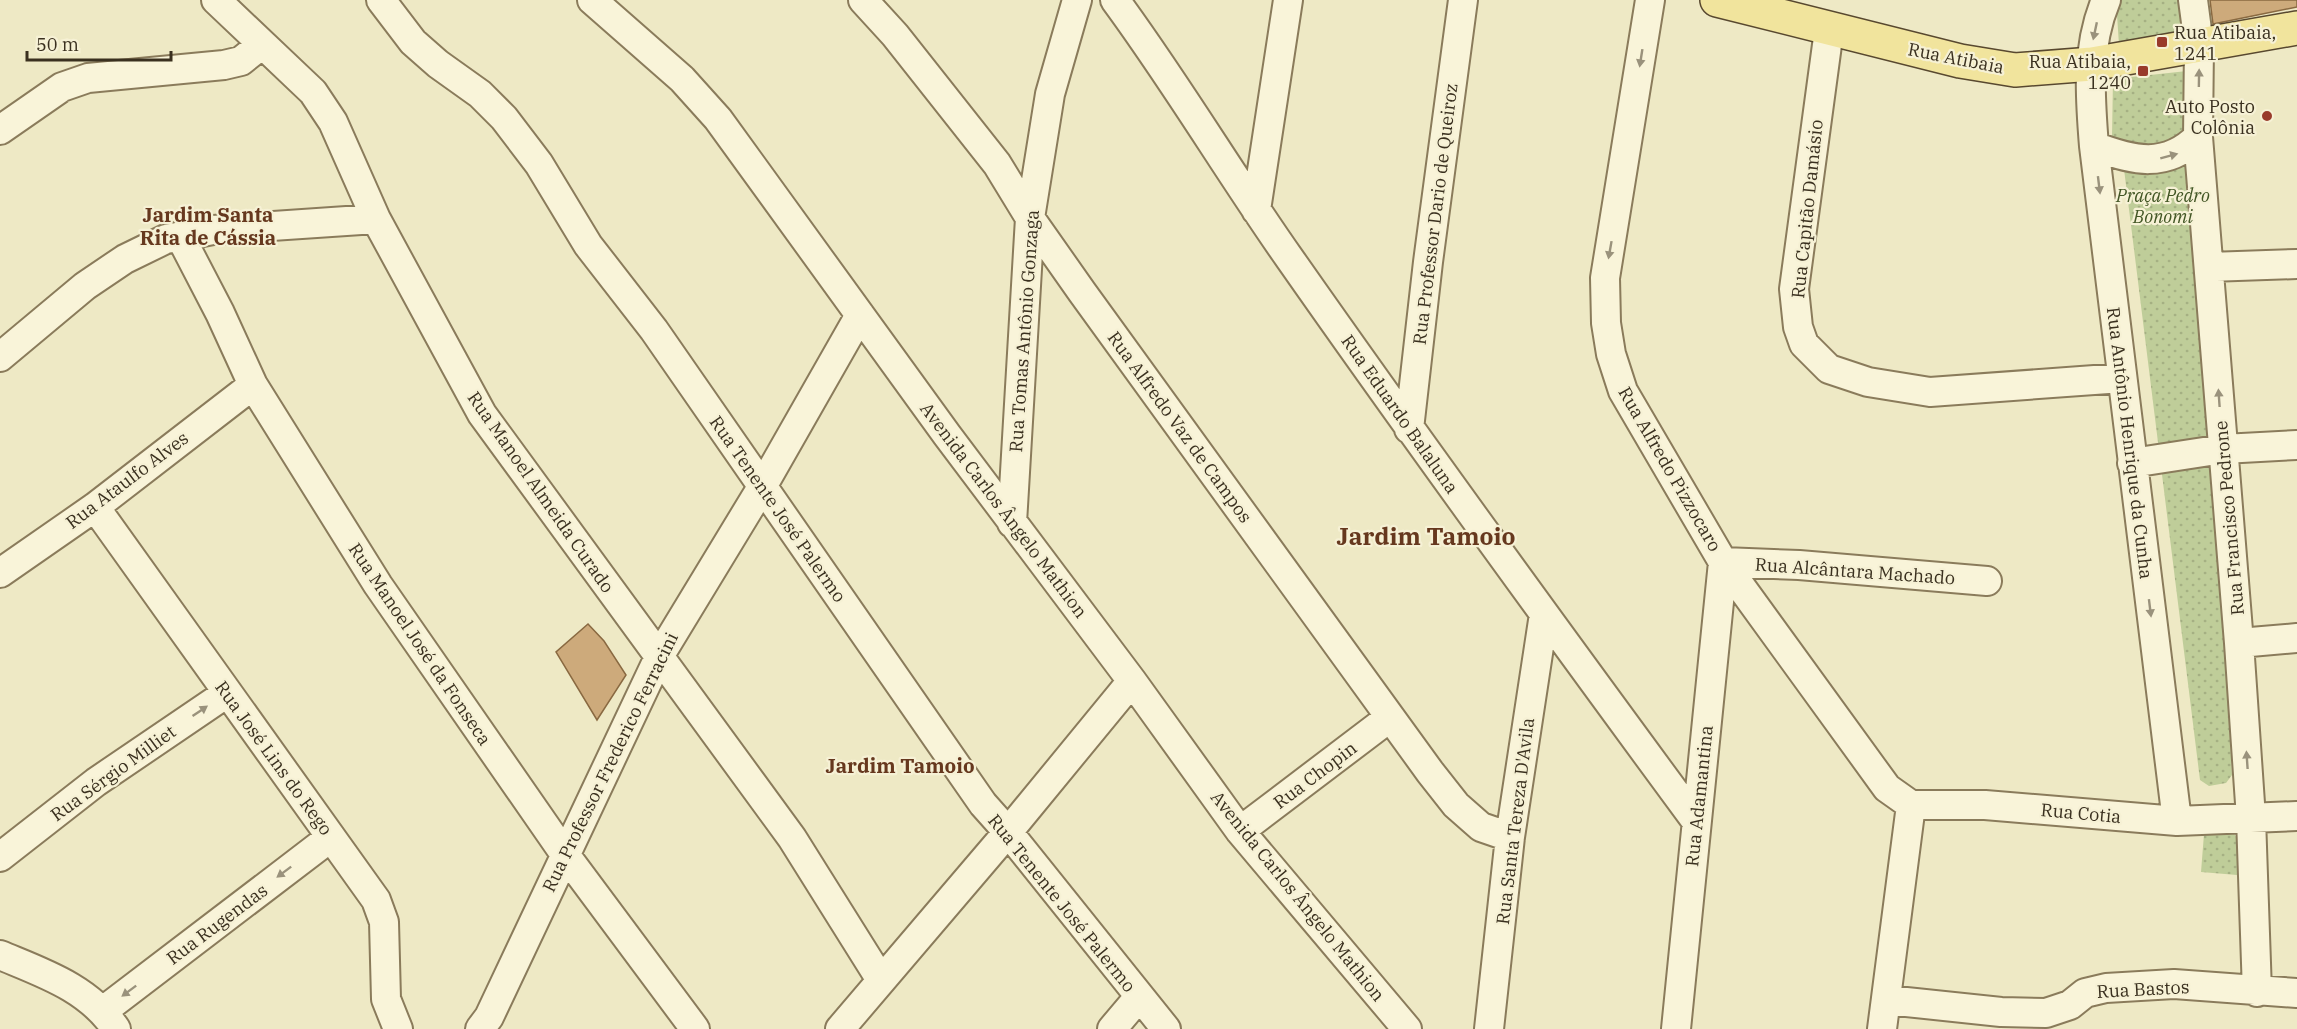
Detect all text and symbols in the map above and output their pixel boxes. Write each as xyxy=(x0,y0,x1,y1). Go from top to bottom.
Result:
place label: Rua Atibaia, 1241 xyxy=(2174,21,2276,65)
one-way arrow xyxy=(2090,22,2099,41)
scale bar xyxy=(27,24,171,62)
text: 50 m xyxy=(36,33,79,56)
marker: Rua Atibaia, 1241 xyxy=(2155,35,2169,49)
street label: Rua Atibaia xyxy=(1906,37,2006,79)
one-way arrow xyxy=(1636,48,1645,67)
place label: Rua Atibaia, 1240 xyxy=(2029,50,2131,94)
marker: Rua Atibaia, 1240 xyxy=(2136,64,2150,78)
one-way arrow xyxy=(2194,68,2204,87)
street label: Rua Professor Dario de Queiroz xyxy=(1408,82,1462,346)
place label: Auto Posto Colônia xyxy=(2165,95,2255,139)
marker: Auto Posto Colônia xyxy=(2260,109,2274,123)
street label: Rua Capitão Damásio xyxy=(1786,118,1828,300)
one-way arrow xyxy=(2160,151,2178,160)
one-way arrow xyxy=(2094,176,2103,195)
park label: Praça Pedro Bonomi xyxy=(2115,184,2210,228)
district label: Jardim Santa Rita de Cássia xyxy=(140,201,276,251)
street label: Rua Tomas Antônio Gonzaga xyxy=(1004,209,1044,453)
one-way arrow xyxy=(1605,241,1614,260)
street label: Rua Antônio Henrique da Cunha xyxy=(2102,306,2158,581)
street label: Rua Alfredo Vaz de Campos xyxy=(1103,327,1257,527)
street label: Rua Eduardo Balaluna xyxy=(1336,330,1464,498)
street label: Rua Alfredo Pizzocaro xyxy=(1613,382,1727,556)
street label: Rua Manoel Almeida Curado xyxy=(463,387,619,597)
one-way arrow xyxy=(2215,389,2224,408)
street label: Avenida Carlos Ângelo Mathion xyxy=(915,398,1093,622)
street label: Rua Tenente José Palermo xyxy=(705,411,851,607)
street label: Rua Francisco Pedrone xyxy=(2209,420,2249,616)
street label: Rua Ataulfo Alves xyxy=(61,426,193,534)
district label: Jardim Tamoio xyxy=(1337,520,1515,552)
street label: Rua Manoel José da Fonseca xyxy=(344,538,497,750)
street label: Rua Alcântara Machado xyxy=(1754,553,1956,589)
one-way arrow xyxy=(2146,599,2155,618)
street label: Rua Professor Frederico Ferracini xyxy=(537,628,683,896)
street label: Rua José Lins do Rego xyxy=(210,676,338,840)
one-way arrow xyxy=(192,706,208,717)
street label: Rua Santa Tereza D'Avila xyxy=(1491,716,1539,926)
street label: Rua Sérgio Milliet xyxy=(46,720,180,826)
street label: Rua Adamantina xyxy=(1680,724,1718,868)
street label: Rua Chopin xyxy=(1269,736,1361,814)
one-way arrow xyxy=(2242,751,2252,770)
district label: Jardim Tamoio xyxy=(825,752,975,779)
street label: Avenida Carlos Ângelo Mathion xyxy=(1206,786,1390,1006)
street label: Rua Cotia xyxy=(2040,798,2122,828)
street label: Rua Tenente José Palermo xyxy=(983,809,1141,997)
one-way arrow xyxy=(276,866,292,879)
street label: Rua Rugendas xyxy=(162,878,272,970)
street label: Rua Bastos xyxy=(2096,975,2190,1003)
one-way arrow xyxy=(121,984,137,997)

